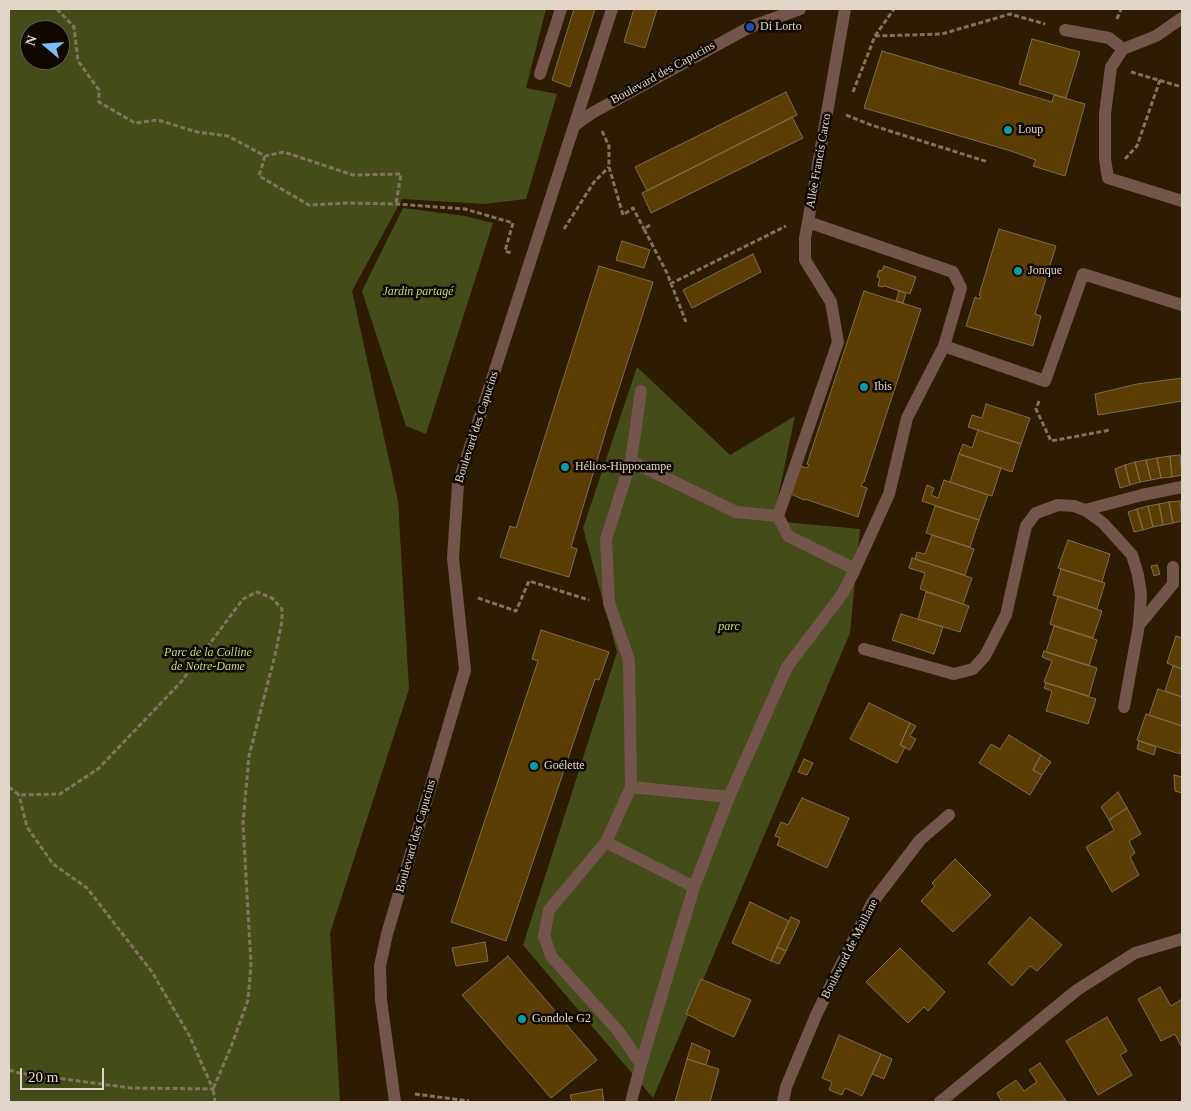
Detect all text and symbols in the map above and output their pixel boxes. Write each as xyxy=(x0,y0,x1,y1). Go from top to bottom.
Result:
north arrow xyxy=(20,20,70,70)
place label: Di Lorto xyxy=(760,20,802,34)
marker: Di Lorto xyxy=(744,21,756,33)
text: N xyxy=(23,33,40,48)
street label: Boulevard des Capucins xyxy=(609,38,717,108)
street label: Allée Francis Carco xyxy=(804,112,834,210)
place label: Loup xyxy=(1018,123,1043,137)
marker: Loup xyxy=(1002,124,1014,136)
place label: Jonque xyxy=(1028,264,1062,278)
marker: Jonque xyxy=(1012,265,1024,277)
park label: Jardin partagé xyxy=(382,285,454,299)
street label: Boulevard des Capucins xyxy=(452,369,502,485)
place label: Ibis xyxy=(874,380,892,394)
marker: Ibis xyxy=(858,381,870,393)
place label: Hélios-Hippocampe xyxy=(575,460,672,474)
marker: Hélios-Hippocampe xyxy=(559,461,571,473)
park label: parc xyxy=(718,620,740,634)
park label: Parc de la Colline de Notre-Dame xyxy=(164,646,252,674)
place label: Goélette xyxy=(544,759,585,773)
marker: Goélette xyxy=(528,760,540,772)
street label: Boulevard des Capucins xyxy=(393,778,439,894)
street label: Boulevard de Maillane xyxy=(819,897,881,1001)
place label: Gondole G2 xyxy=(532,1012,591,1026)
marker: Gondole G2 xyxy=(516,1013,528,1025)
scale bar xyxy=(22,1058,106,1090)
text: 20 m xyxy=(28,1069,58,1085)

